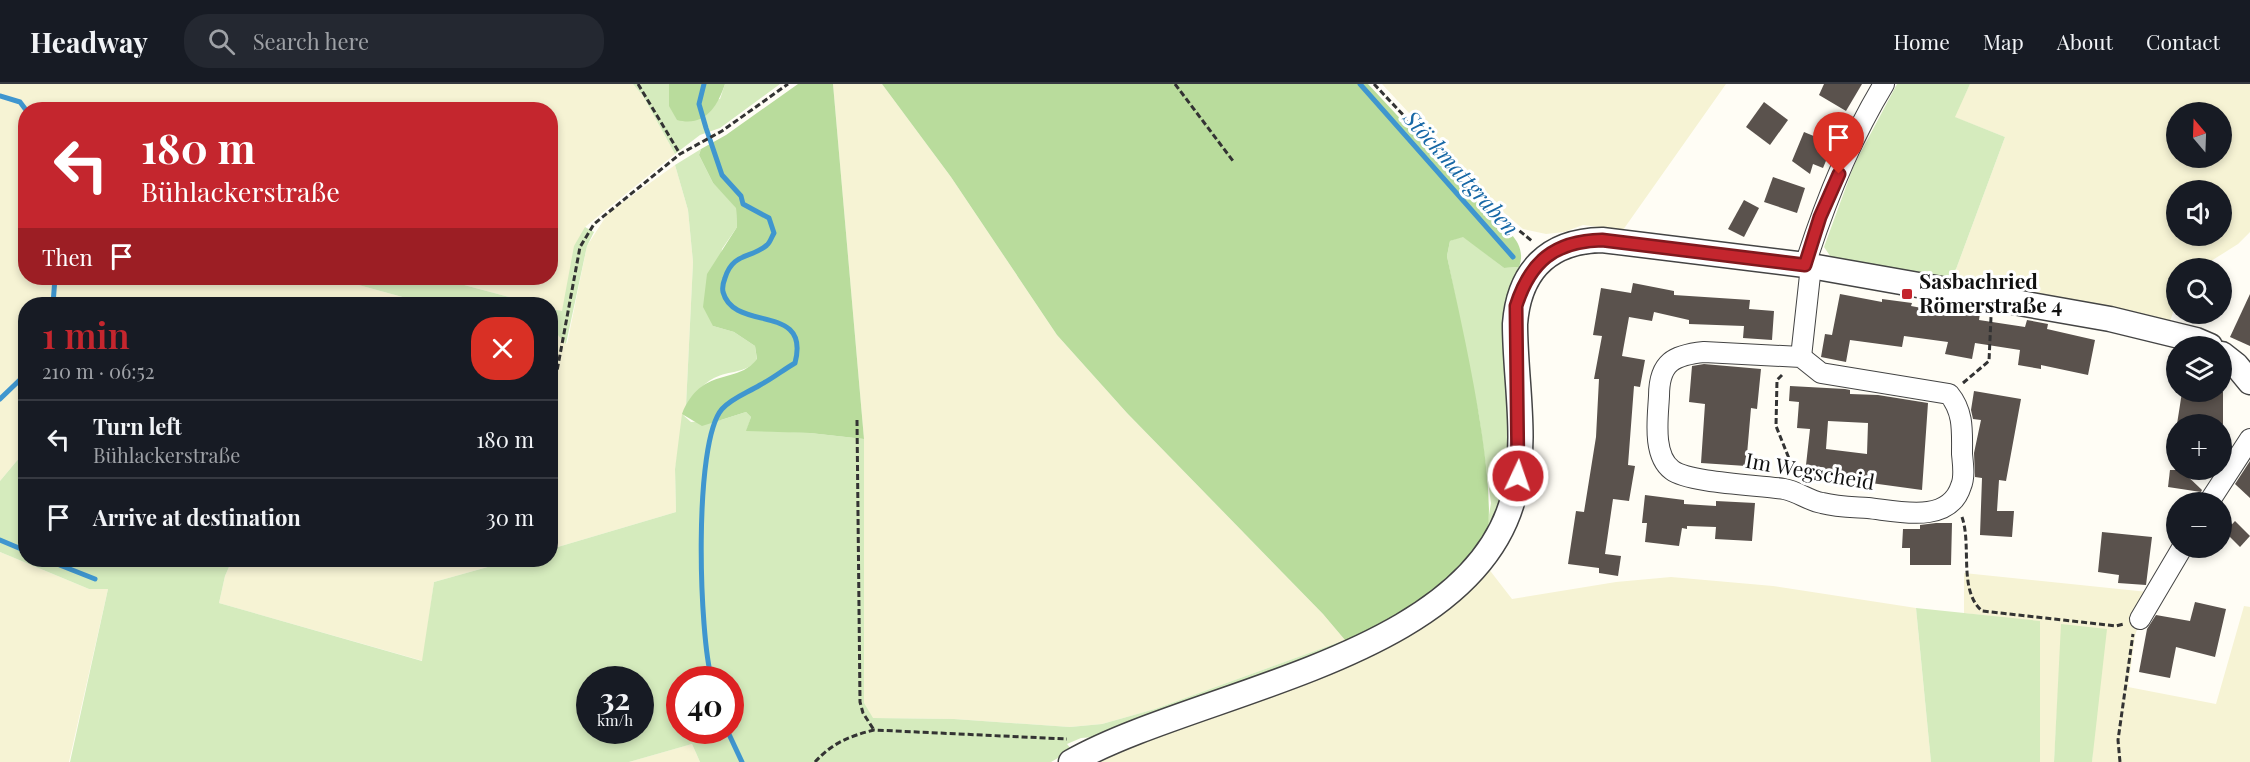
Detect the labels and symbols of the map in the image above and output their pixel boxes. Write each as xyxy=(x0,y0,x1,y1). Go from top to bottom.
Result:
north arrow xyxy=(2166,102,2232,168)
water label: Stöckmattgraben xyxy=(1397,103,1526,241)
pin xyxy=(1813,112,1864,174)
place label: Sasbachried Römerstraße 4 xyxy=(1919,266,2062,318)
marker: Sasbachried Römerstraße 4 xyxy=(1900,287,1914,301)
position arrow xyxy=(1486,444,1550,508)
street label: Im Wegscheid xyxy=(1744,445,1877,495)
speed limit sign: 40 xyxy=(666,666,744,744)

